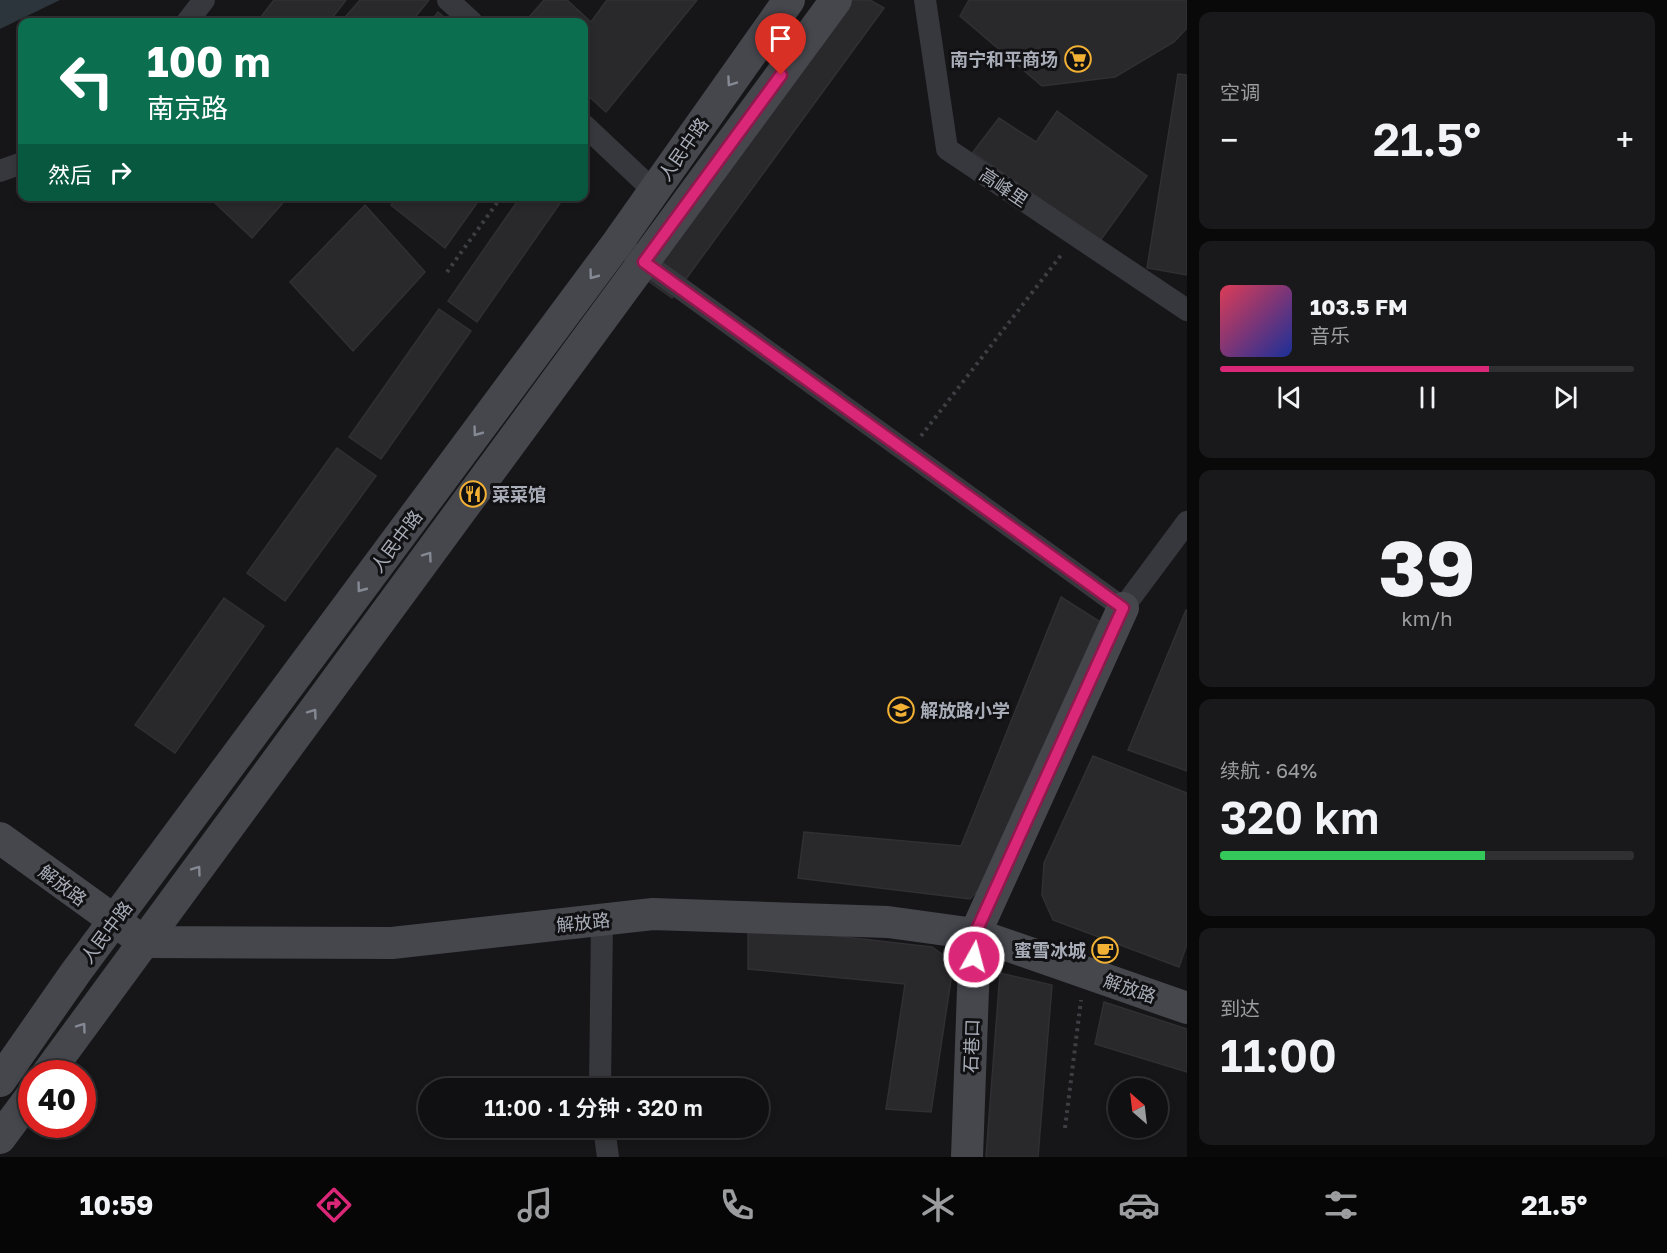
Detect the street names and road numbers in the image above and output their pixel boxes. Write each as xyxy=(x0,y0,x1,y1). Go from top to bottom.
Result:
street label: 人民中路 xyxy=(653,113,713,185)
street label: 高峰里 xyxy=(975,163,1033,211)
street label: 人民中路 xyxy=(366,506,426,576)
street label: 解放路 xyxy=(35,860,91,910)
street label: 人民中路 xyxy=(76,897,136,967)
street label: 解放路 xyxy=(555,908,611,936)
street label: 解放路 xyxy=(1101,969,1159,1007)
street label: 石巷口 xyxy=(959,1019,983,1073)

